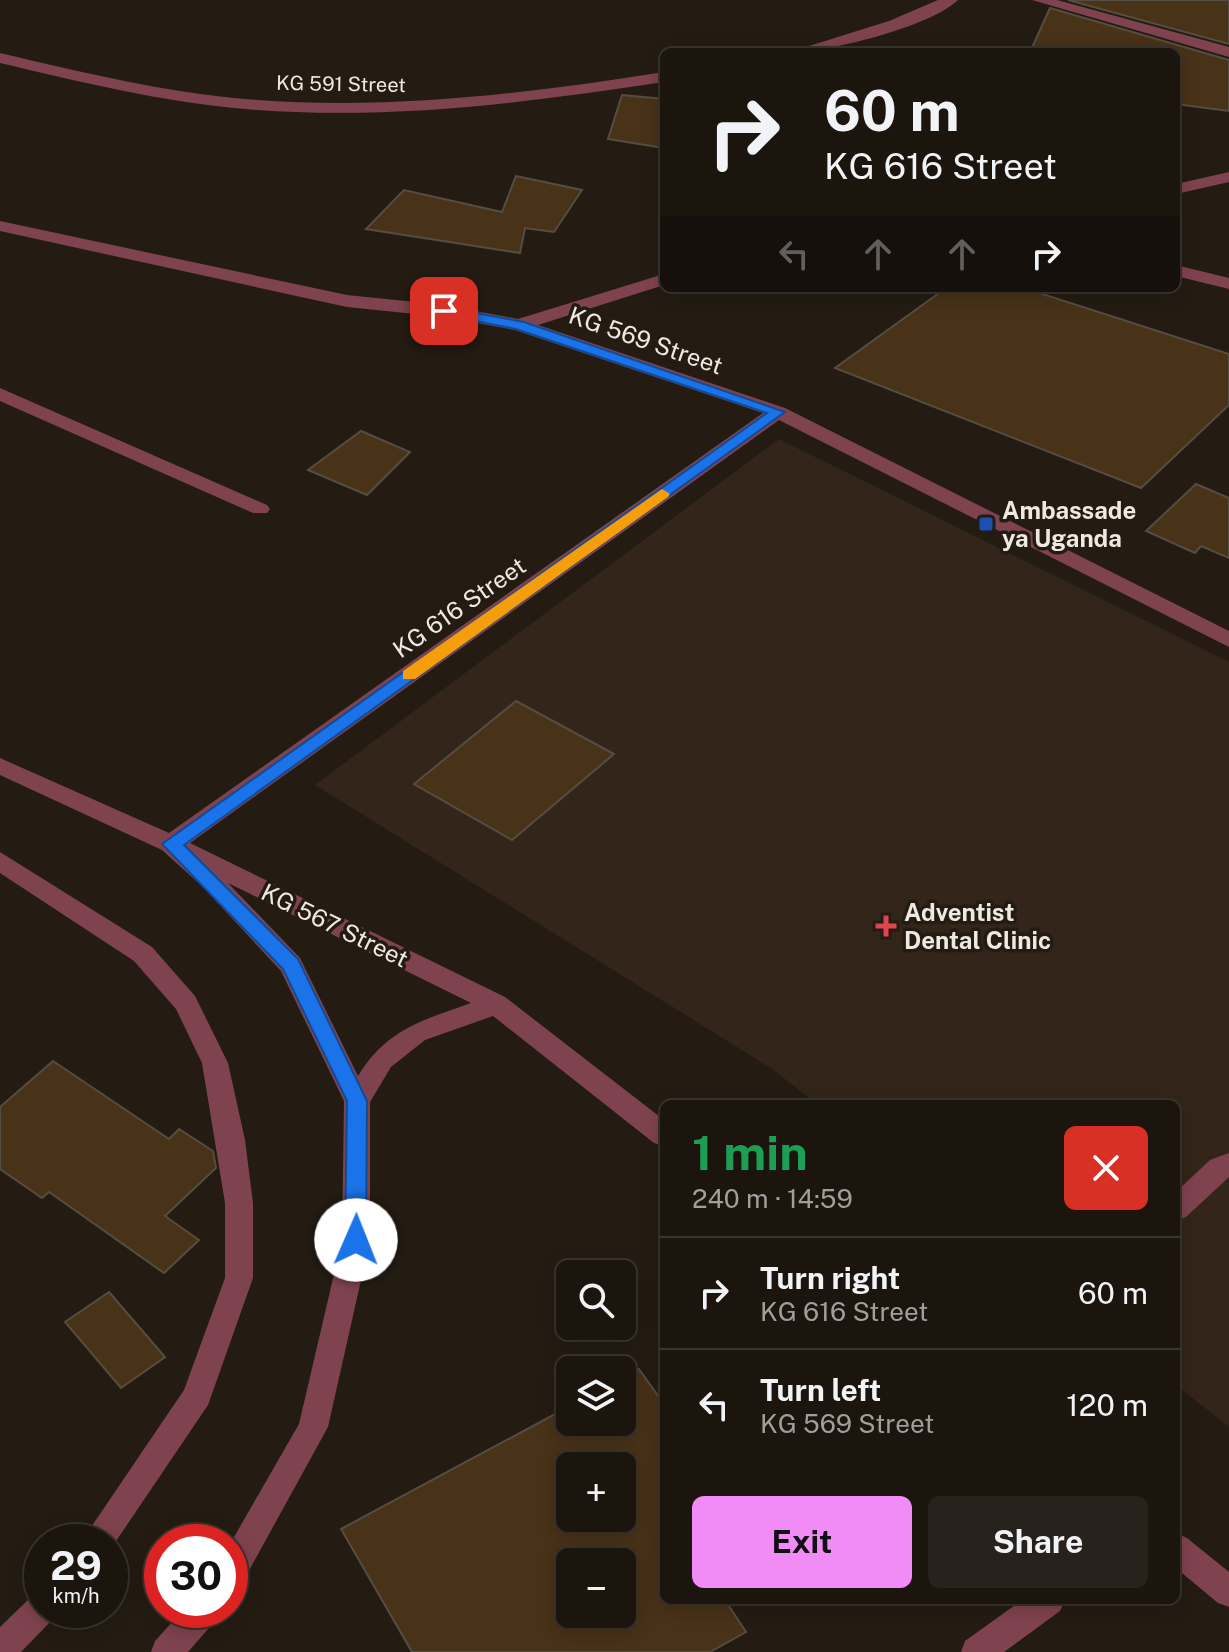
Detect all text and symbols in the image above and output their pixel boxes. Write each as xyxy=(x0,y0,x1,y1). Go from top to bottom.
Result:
street label: KG 591 Street xyxy=(276,71,406,97)
text: 60 m xyxy=(824,78,960,144)
icon: right xyxy=(692,80,796,184)
text: KG 616 Street xyxy=(824,145,1057,187)
icon: left xyxy=(772,232,816,276)
icon: ahead xyxy=(856,232,900,276)
icon: ahead xyxy=(940,232,984,276)
icon: right xyxy=(1024,232,1068,276)
pin xyxy=(410,277,478,345)
icon: arrive xyxy=(422,289,466,333)
street label: KG 569 Street xyxy=(565,301,727,379)
place label: Ambassade ya Uganda xyxy=(1002,496,1136,552)
marker: Ambassade ya Uganda xyxy=(977,515,995,533)
street label: KG 616 Street xyxy=(387,551,531,663)
street label: KG 567 Street xyxy=(257,877,413,973)
place label: Adventist Dental Clinic xyxy=(904,898,1051,954)
marker: Adventist Dental Clinic xyxy=(875,915,897,937)
text: 1 min xyxy=(692,1124,808,1181)
button: close xyxy=(1064,1126,1148,1210)
text: 240 m · 14:59 xyxy=(692,1183,853,1214)
position arrow xyxy=(314,1198,398,1282)
map controls xyxy=(556,1260,636,1628)
button: search xyxy=(556,1260,636,1340)
text: Turn right xyxy=(760,1260,900,1296)
icon: right xyxy=(692,1271,736,1315)
text: 60 m xyxy=(1078,1275,1148,1311)
text: KG 616 Street xyxy=(760,1296,928,1327)
button: layers xyxy=(556,1356,636,1436)
text: Turn left xyxy=(760,1372,881,1408)
icon: left xyxy=(692,1383,736,1427)
text: 120 m xyxy=(1066,1387,1148,1423)
text: KG 569 Street xyxy=(760,1408,934,1439)
button: + xyxy=(556,1452,636,1532)
button: Exit xyxy=(692,1496,912,1588)
button: Share xyxy=(928,1496,1148,1588)
speed limit sign: 30 xyxy=(144,1524,248,1628)
text: 29 xyxy=(50,1542,102,1589)
button: − xyxy=(556,1548,636,1628)
text: km/h xyxy=(52,1584,100,1608)

